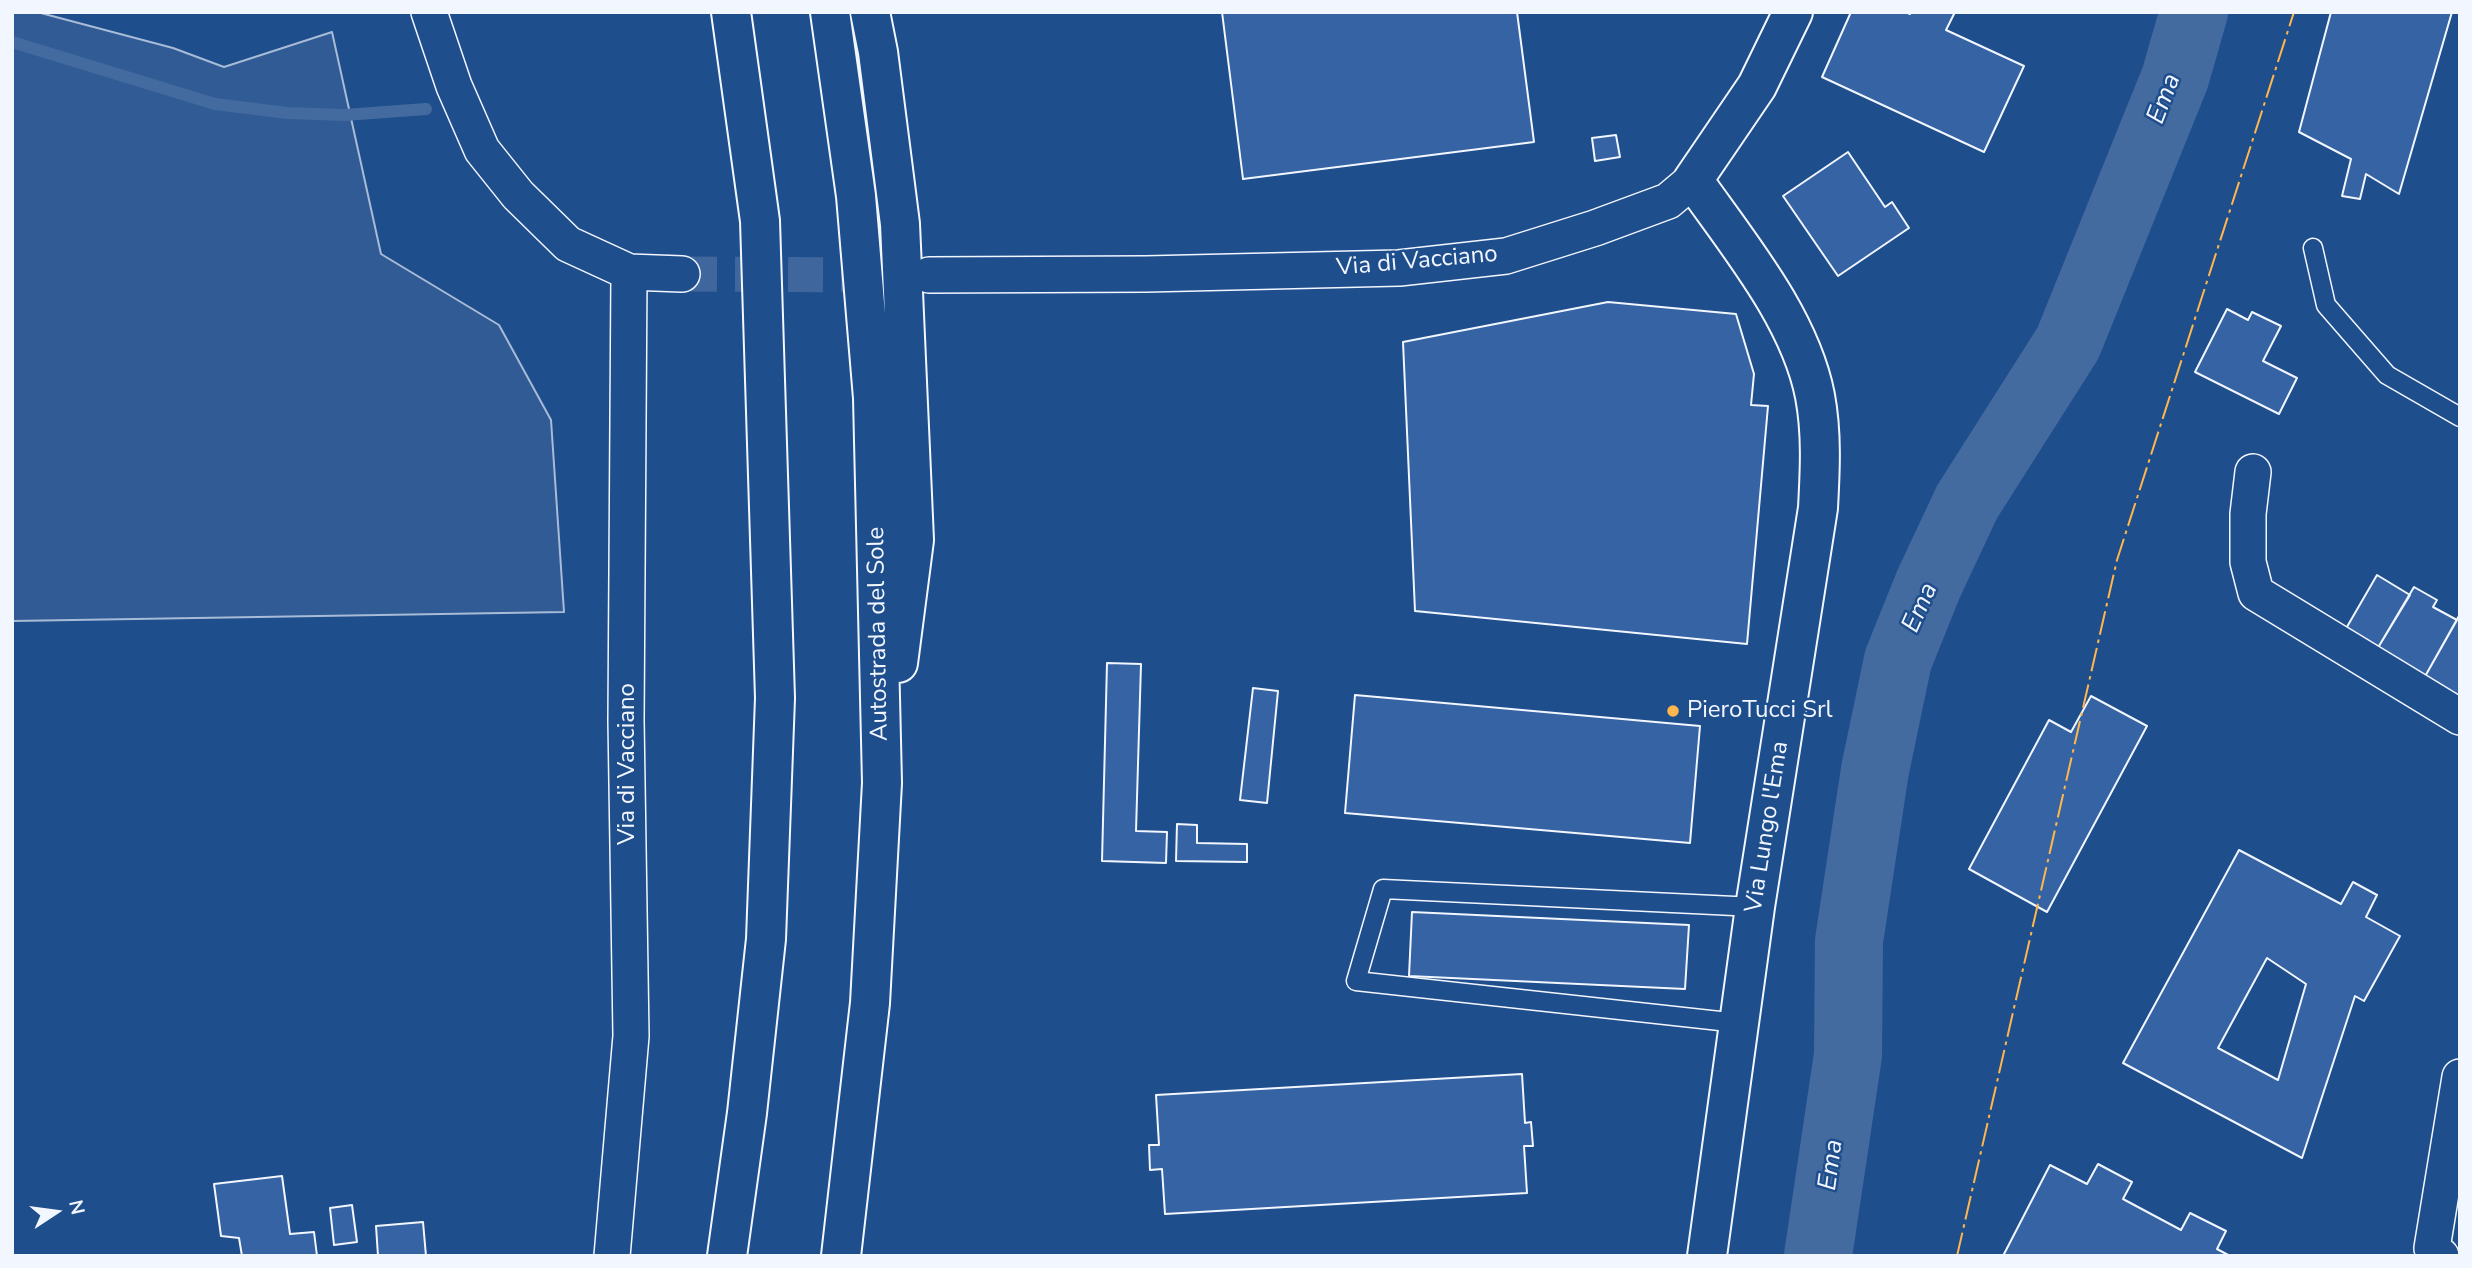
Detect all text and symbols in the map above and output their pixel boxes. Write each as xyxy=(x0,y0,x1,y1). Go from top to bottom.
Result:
water label: Ema xyxy=(2141,70,2189,128)
street label: Via di Vacciano xyxy=(1335,241,1499,283)
street label: Autostrada del Sole xyxy=(863,527,895,741)
water label: Ema xyxy=(1896,578,1946,638)
street label: Via di Vacciano xyxy=(614,683,642,845)
place label: PieroTucci Srl xyxy=(1687,697,1833,725)
marker: PieroTucci Srl xyxy=(1665,703,1681,719)
street label: Via Lungo l'Ema xyxy=(1740,739,1796,915)
water label: Ema xyxy=(1813,1137,1851,1193)
north arrow xyxy=(21,1177,91,1247)
text: N xyxy=(62,1197,91,1217)

